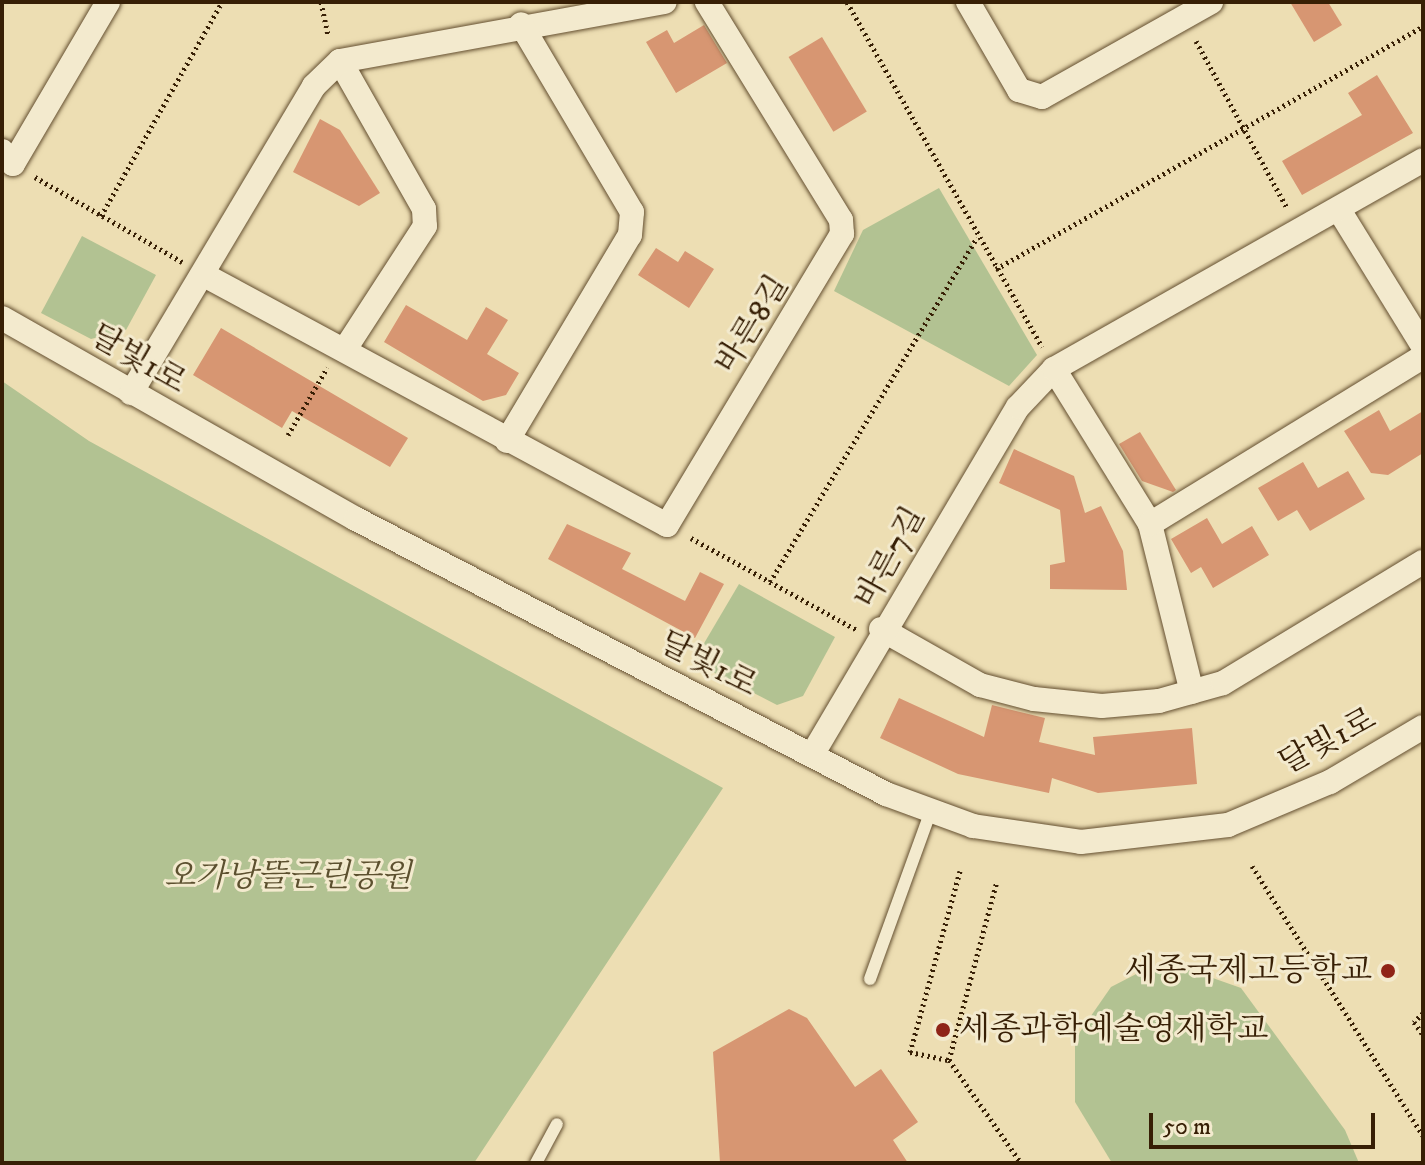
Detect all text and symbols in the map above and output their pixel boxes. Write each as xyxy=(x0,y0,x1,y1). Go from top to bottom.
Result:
street label: 바른8길 xyxy=(708,269,798,381)
street label: 달빛1로 xyxy=(83,317,193,403)
street label: 바른7길 xyxy=(848,501,934,615)
street label: 달빛1로 xyxy=(653,624,763,706)
street label: 달빛1로 xyxy=(1273,701,1383,783)
park label: 오가낭뜰근린공원 xyxy=(164,858,412,896)
place label: 세종국제고등학교 xyxy=(1125,952,1372,990)
marker: 세종국제고등학교 xyxy=(1379,962,1397,980)
place label: 세종과학예술영재학교 xyxy=(959,1011,1268,1049)
marker: 세종과학예술영재학교 xyxy=(934,1021,952,1039)
scale bar xyxy=(1153,1097,1379,1147)
text: 50 m xyxy=(1163,1112,1211,1142)

